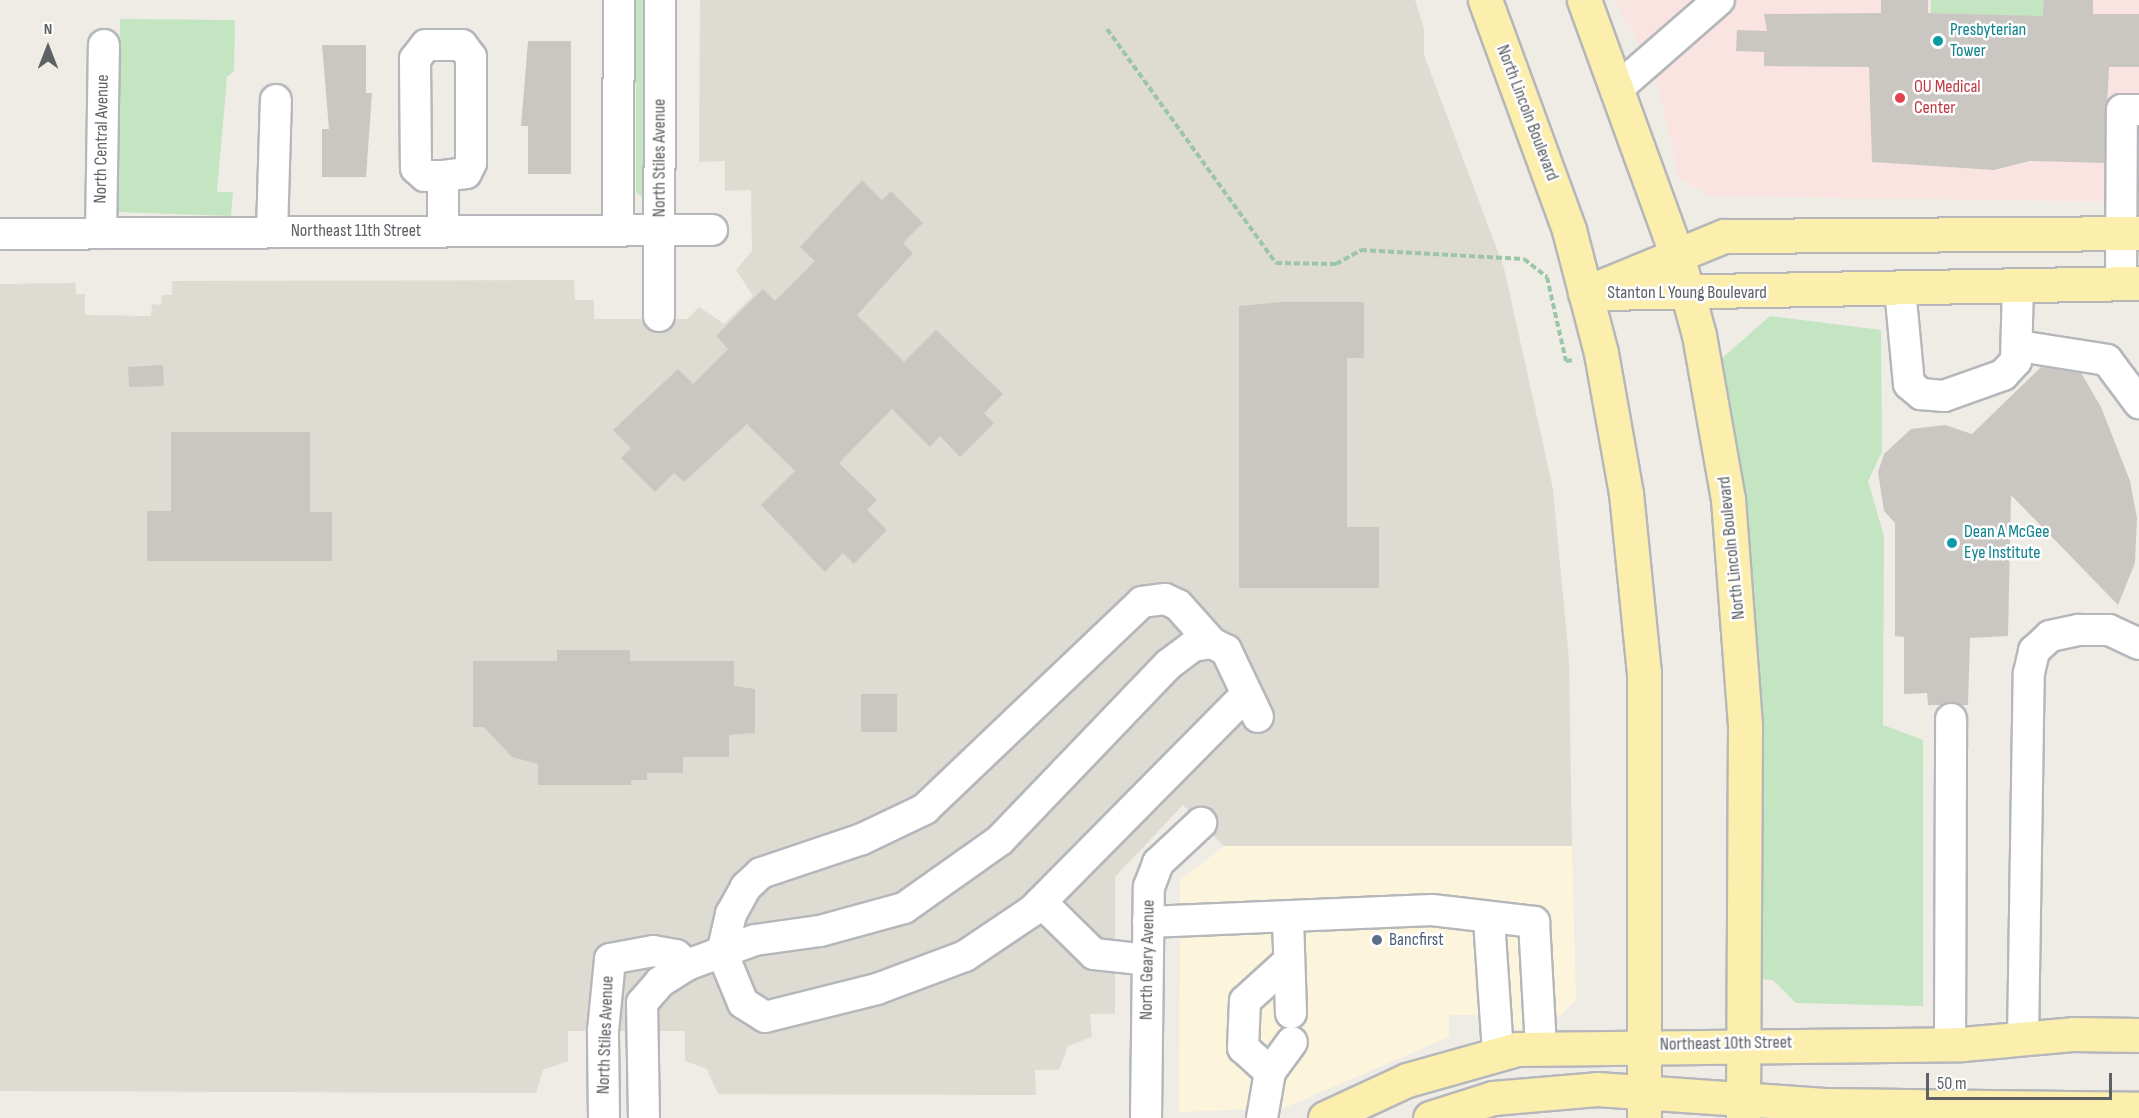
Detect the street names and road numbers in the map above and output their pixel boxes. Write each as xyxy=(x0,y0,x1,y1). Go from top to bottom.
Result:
street label: North Lincoln Boulevard xyxy=(1491,42,1563,184)
street label: North Central Avenue xyxy=(90,74,114,204)
street label: North Stiles Avenue xyxy=(649,99,671,217)
street label: Northeast 11th Street xyxy=(291,220,421,242)
street label: Stanton L Young Boulevard xyxy=(1607,282,1767,304)
street label: North Lincoln Boulevard xyxy=(1714,475,1750,621)
street label: North Geary Avenue xyxy=(1136,900,1160,1020)
street label: North Stiles Avenue xyxy=(593,975,619,1095)
street label: Northeast 10th Street xyxy=(1660,1032,1792,1056)

